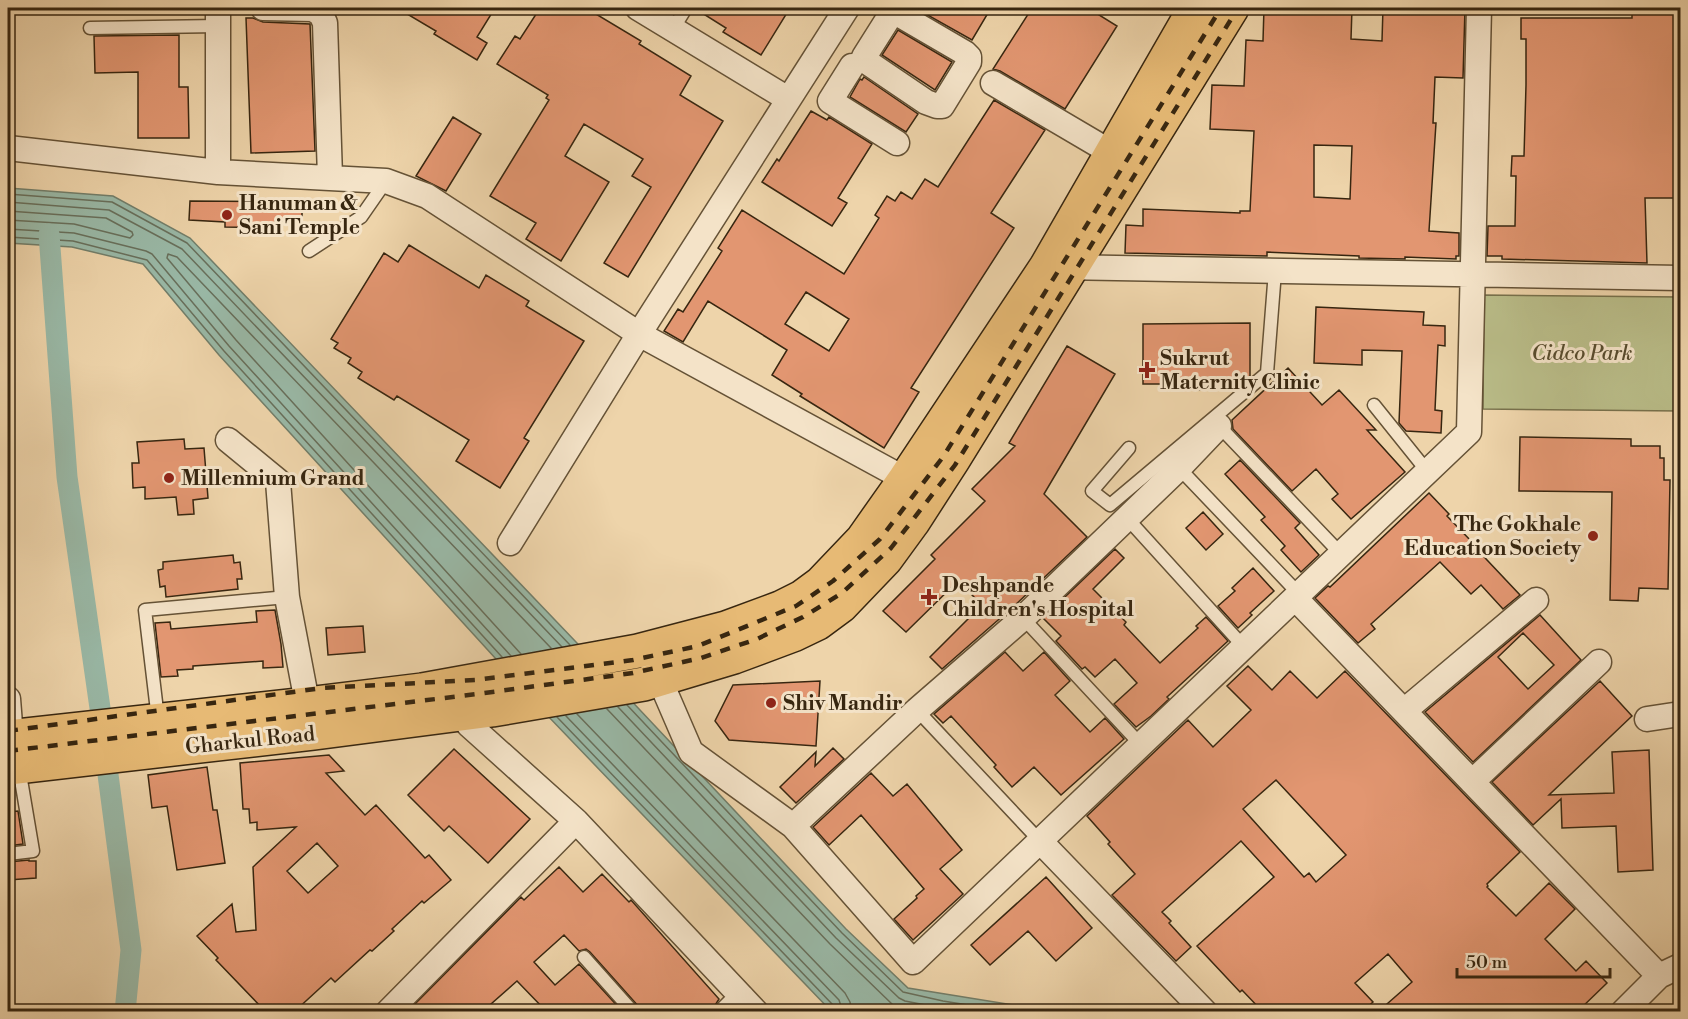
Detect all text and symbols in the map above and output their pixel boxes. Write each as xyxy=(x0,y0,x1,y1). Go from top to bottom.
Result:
place label: Hanuman & Sani Temple xyxy=(239,191,360,241)
marker: Hanuman & Sani Temple xyxy=(220,208,234,222)
park label: Cidco Park xyxy=(1531,341,1633,367)
place label: Sukrut Maternity Clinic xyxy=(1160,346,1320,396)
marker: Sukrut Maternity Clinic xyxy=(1138,361,1156,379)
place label: Millennium Grand xyxy=(181,466,365,492)
marker: Millennium Grand xyxy=(162,471,176,485)
place label: The Gokhale Education Society xyxy=(1404,512,1581,562)
marker: The Gokhale Education Society xyxy=(1586,529,1600,543)
place label: Deshpande Children's Hospital xyxy=(942,573,1134,623)
marker: Deshpande Children's Hospital xyxy=(920,588,938,606)
place label: Shiv Mandir xyxy=(783,691,903,717)
marker: Shiv Mandir xyxy=(764,696,778,710)
street label: Gharkul Road xyxy=(184,721,316,761)
scale bar xyxy=(1457,941,1610,979)
text: 50 m xyxy=(1466,951,1508,974)

